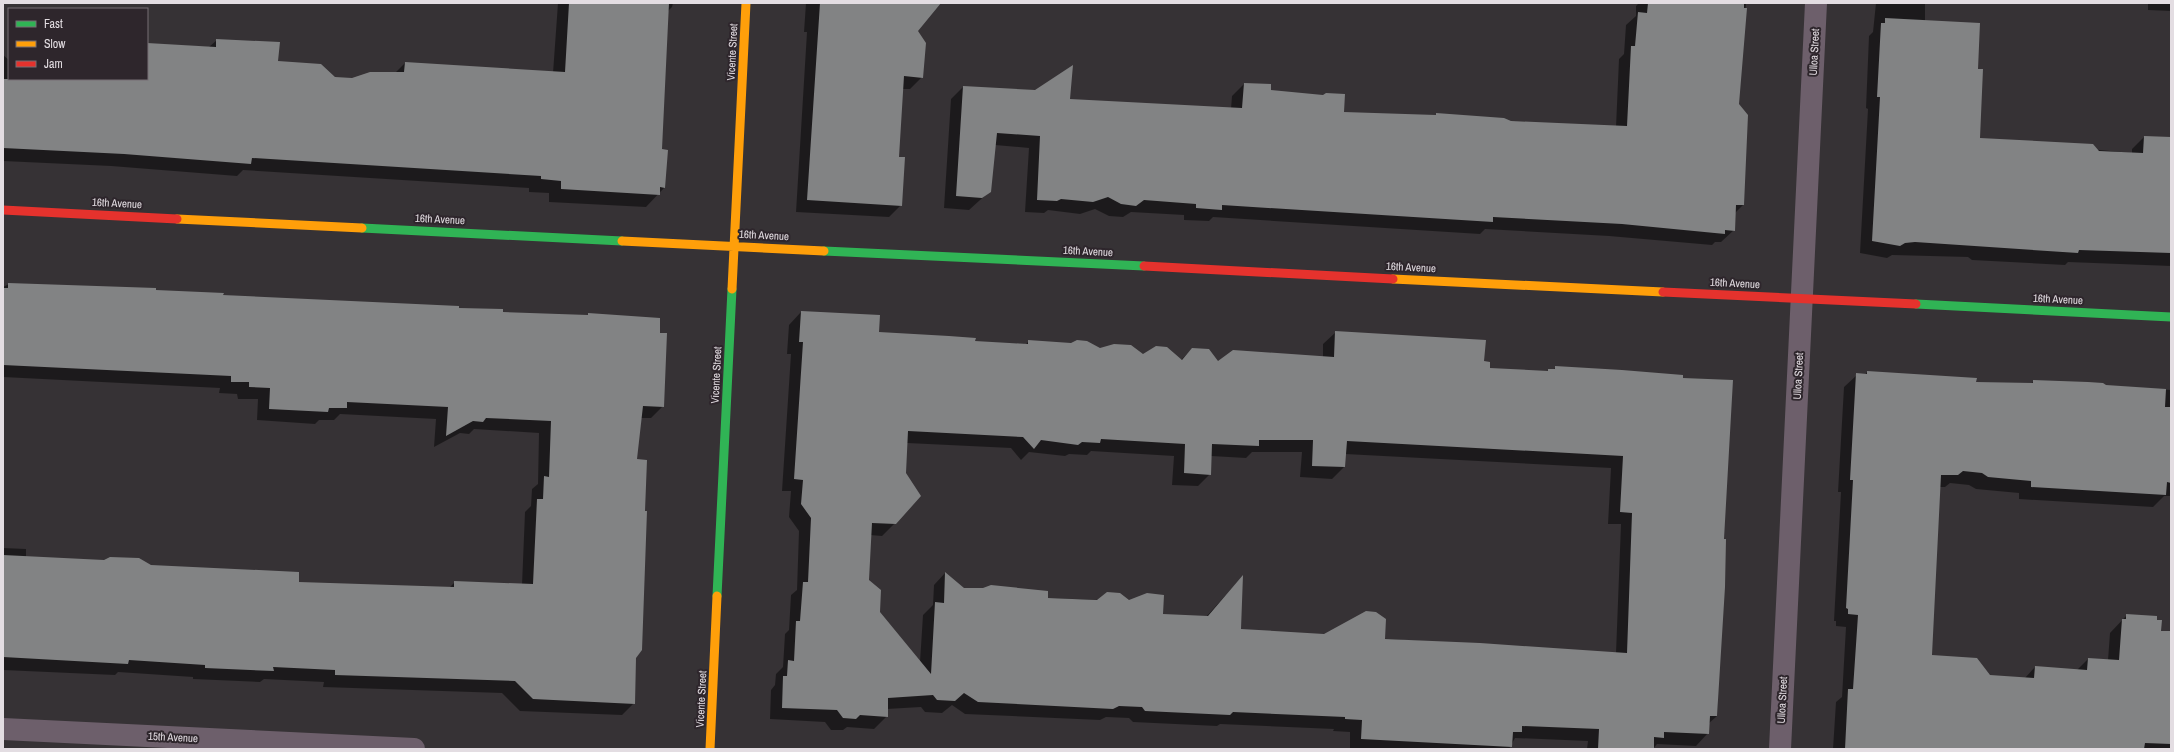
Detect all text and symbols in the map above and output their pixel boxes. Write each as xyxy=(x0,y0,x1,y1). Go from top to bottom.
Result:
legend xyxy=(8,8,148,80)
text: Fast xyxy=(44,16,63,32)
street label: Vicente Street xyxy=(724,23,741,81)
street label: Ulloa Street xyxy=(1806,28,1822,76)
text: Slow xyxy=(44,36,66,52)
text: Jam xyxy=(44,56,63,72)
street label: 16th Avenue xyxy=(92,195,142,211)
street label: 16th Avenue xyxy=(415,211,465,227)
street label: 16th Avenue xyxy=(739,227,789,243)
street label: 16th Avenue xyxy=(1063,243,1113,259)
street label: 16th Avenue xyxy=(1386,259,1436,275)
street label: 16th Avenue xyxy=(1710,275,1760,291)
street label: 16th Avenue xyxy=(2033,291,2083,307)
street label: Vicente Street xyxy=(708,346,725,404)
street label: Ulloa Street xyxy=(1790,352,1806,400)
street label: Vicente Street xyxy=(693,670,710,728)
street label: Ulloa Street xyxy=(1774,676,1790,724)
street label: 15th Avenue xyxy=(148,729,198,745)

